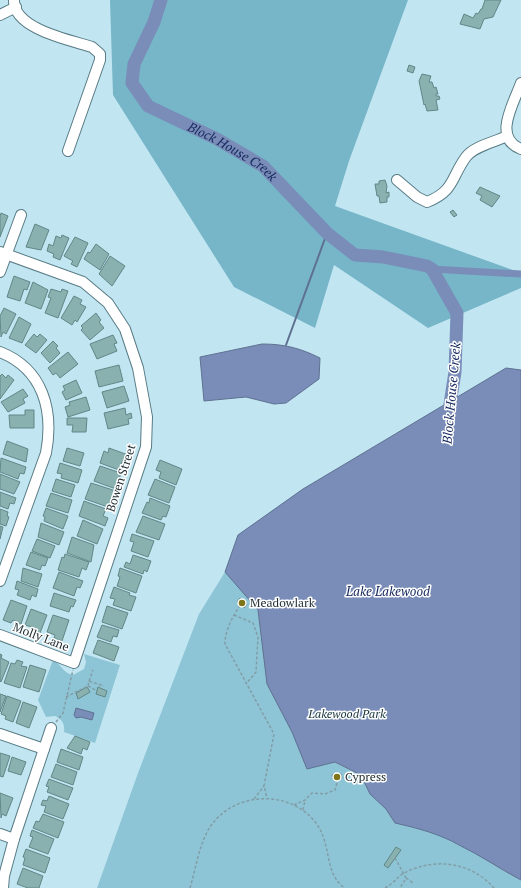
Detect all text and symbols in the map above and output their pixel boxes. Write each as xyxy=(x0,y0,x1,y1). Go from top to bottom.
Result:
water label: Block House Creek xyxy=(184,117,282,185)
water label: Block House Creek xyxy=(438,341,464,446)
street label: Bowen Street xyxy=(102,441,139,514)
water label: Lake Lakewood xyxy=(345,582,431,600)
place label: Meadowlark xyxy=(250,595,316,610)
marker: Meadowlark xyxy=(237,598,247,608)
street label: Molly Lane xyxy=(11,619,71,654)
park label: Lakewood Park xyxy=(307,706,386,721)
place label: Cypress xyxy=(345,769,386,784)
marker: Cypress xyxy=(332,772,342,782)

